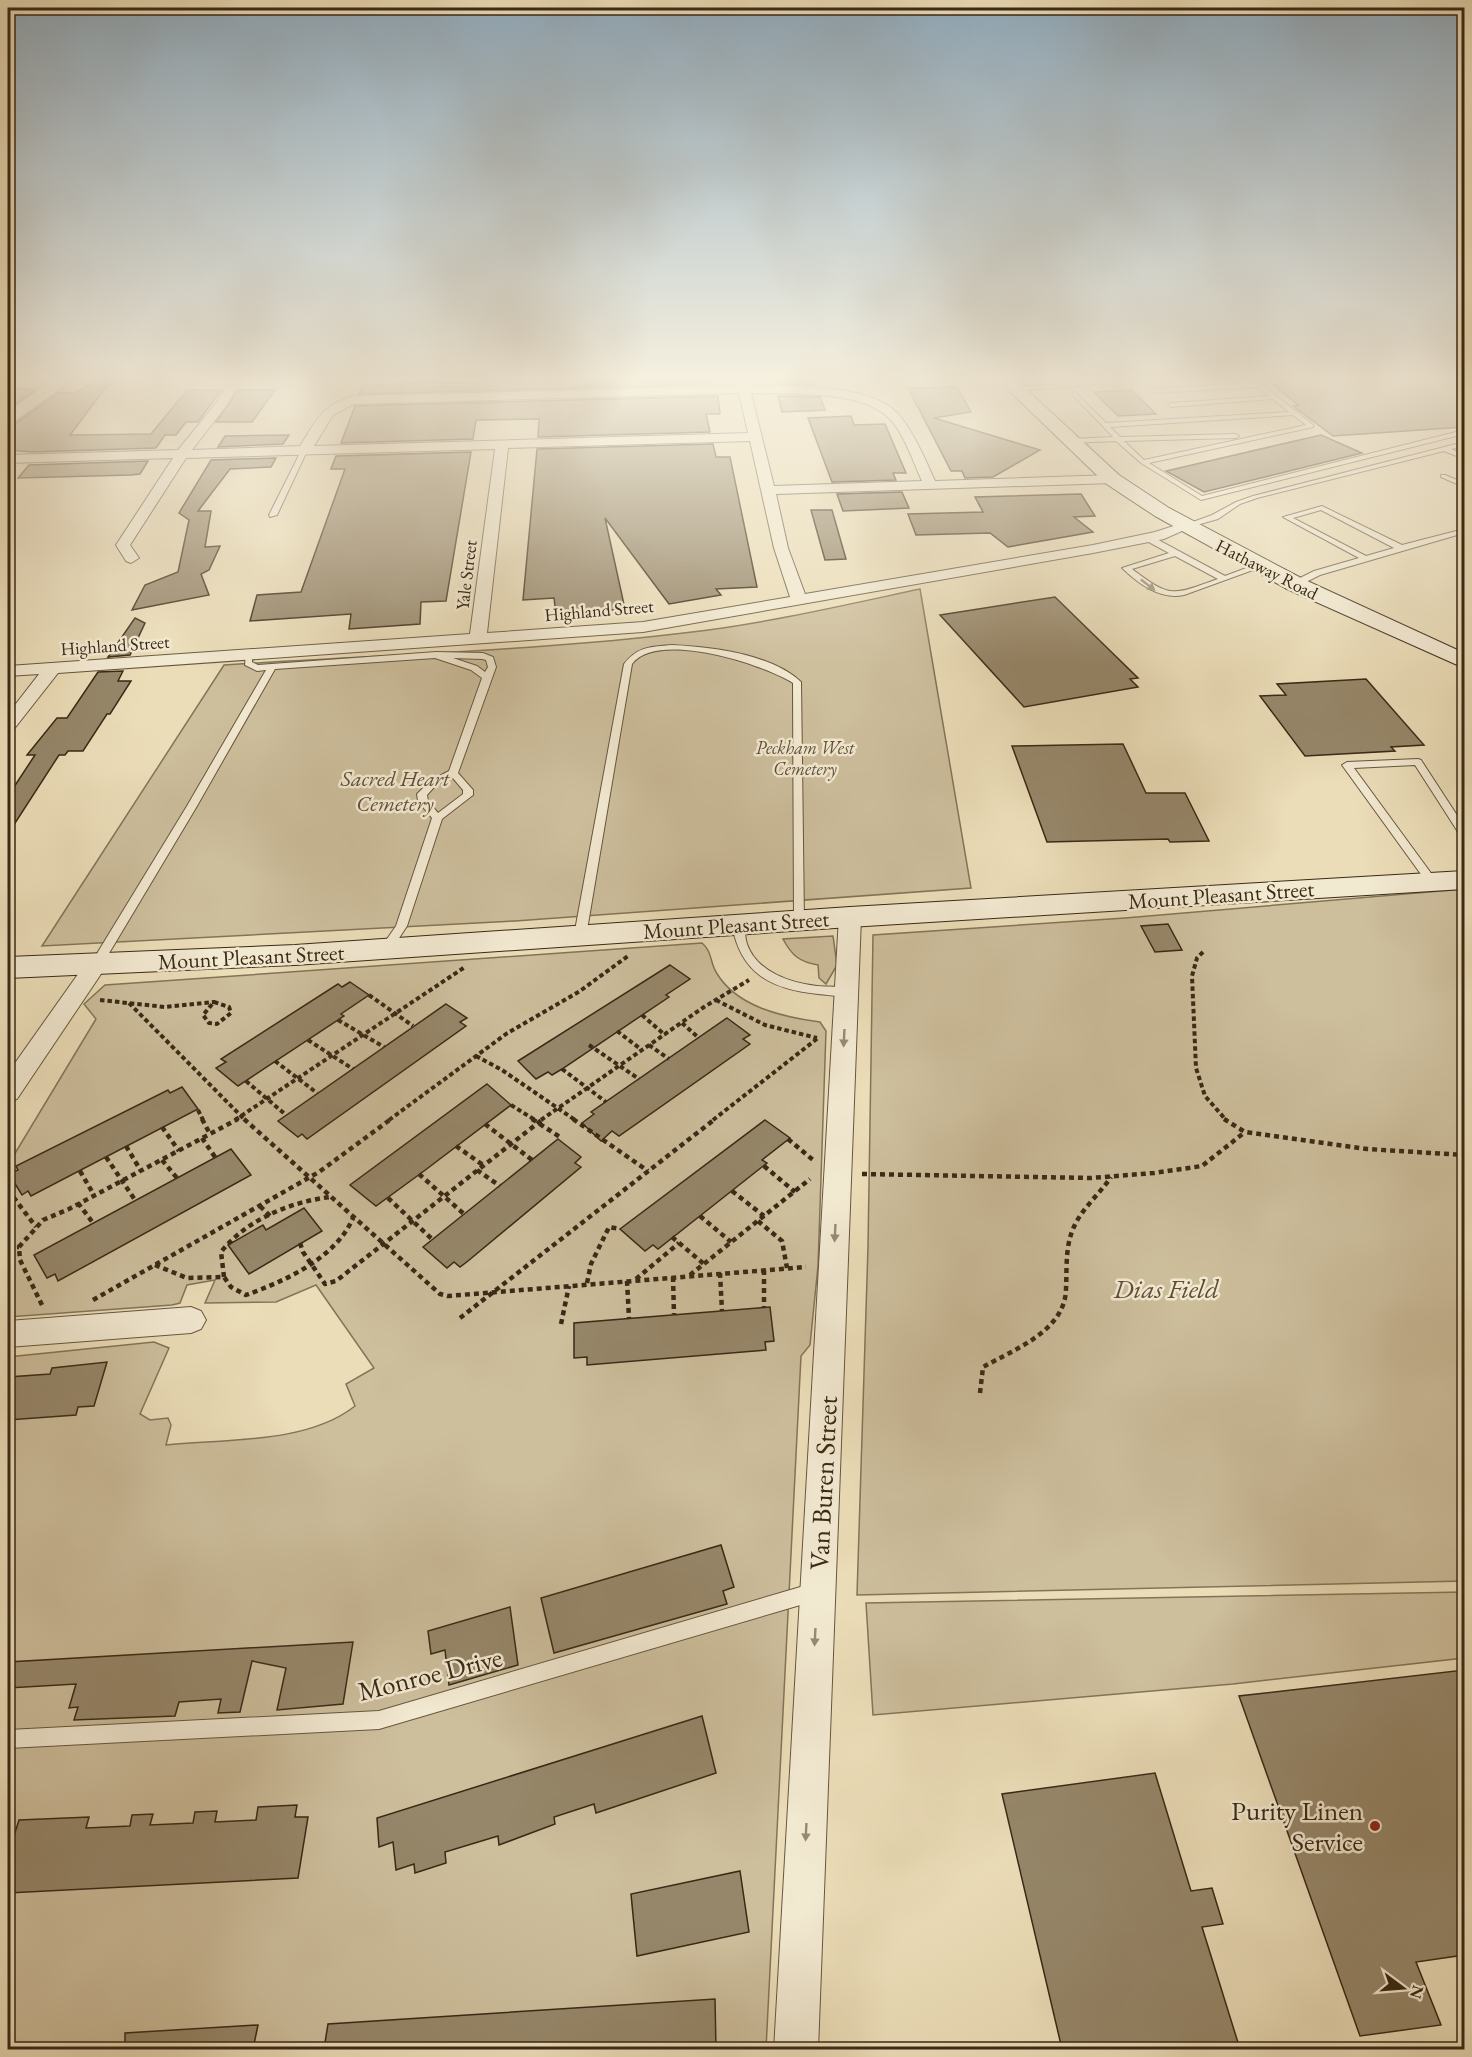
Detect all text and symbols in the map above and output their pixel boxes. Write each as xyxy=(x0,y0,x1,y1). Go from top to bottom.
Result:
street label: Hathaway Road xyxy=(1212,533,1323,605)
street label: Yale Street xyxy=(450,538,482,611)
one-way arrow xyxy=(1140,579,1156,592)
street label: Highland Street xyxy=(544,594,655,626)
street label: Highland Street xyxy=(60,630,171,660)
park label: Peckham West Cemetery xyxy=(756,736,855,781)
park label: Sacred Heart Cemetery xyxy=(340,764,451,818)
street label: Mount Pleasant Street xyxy=(1127,874,1315,916)
street label: Mount Pleasant Street xyxy=(642,904,830,946)
street label: Mount Pleasant Street xyxy=(157,938,345,976)
one-way arrow xyxy=(839,1029,848,1048)
one-way arrow xyxy=(830,1223,839,1242)
park label: Dias Field xyxy=(1112,1271,1220,1306)
street label: Van Buren Street xyxy=(801,1394,845,1571)
one-way arrow xyxy=(811,1628,820,1647)
street label: Monroe Drive xyxy=(354,1639,506,1709)
place label: Purity Linen Service xyxy=(1231,1793,1363,1859)
marker: Purity Linen Service xyxy=(1368,1819,1382,1833)
one-way arrow xyxy=(802,1823,811,1842)
north arrow xyxy=(1373,1958,1433,2018)
text: N xyxy=(1405,1983,1429,2001)

